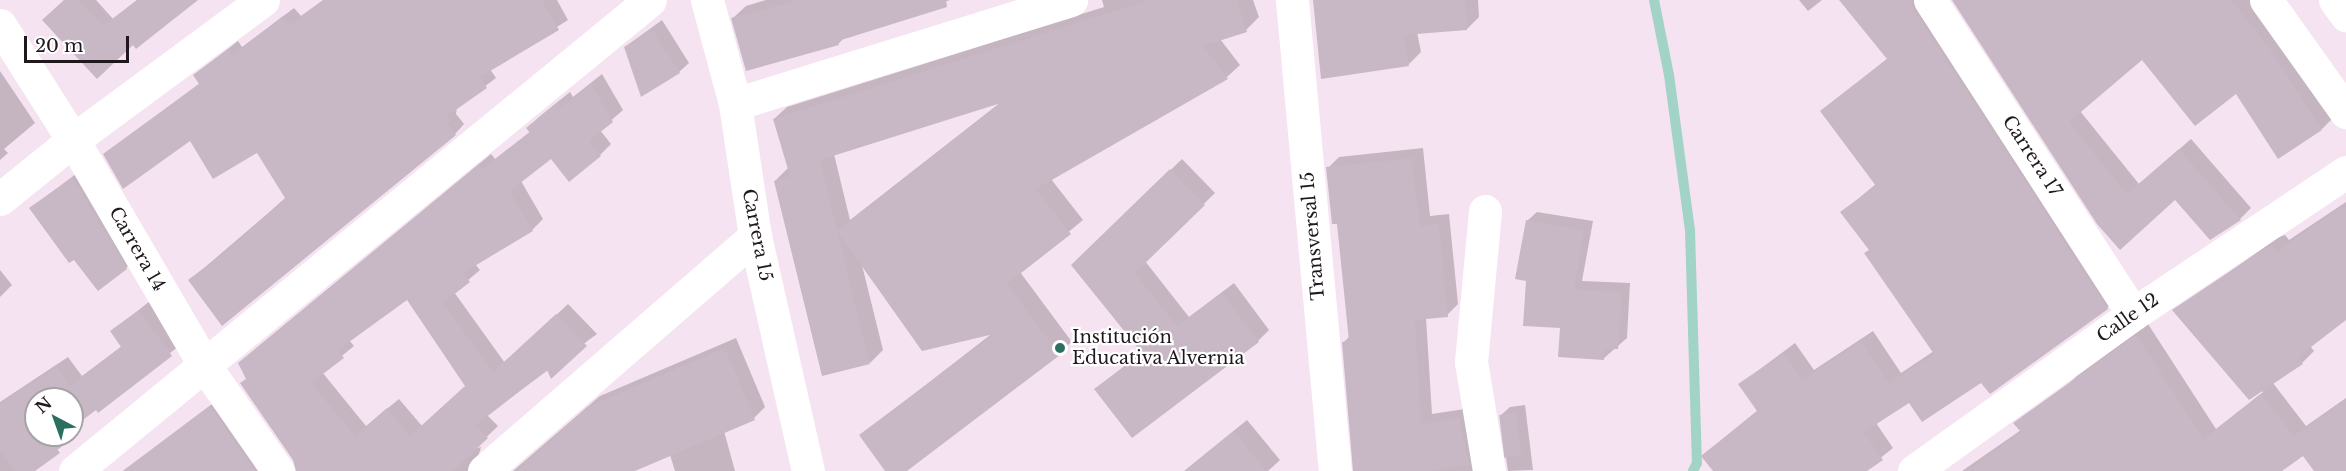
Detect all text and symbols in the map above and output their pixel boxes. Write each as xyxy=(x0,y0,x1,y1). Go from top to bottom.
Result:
scale bar xyxy=(27,24,132,62)
text: 20 m xyxy=(35,35,83,57)
street label: Carrera 17 xyxy=(1998,111,2066,201)
street label: Transversal 15 xyxy=(1297,171,1329,301)
street label: Carrera 15 xyxy=(737,187,777,283)
street label: Carrera 14 xyxy=(104,203,170,295)
street label: Calle 12 xyxy=(2093,289,2163,347)
place label: Institución Educativa Alvernia xyxy=(1072,327,1245,370)
marker: Institución Educativa Alvernia xyxy=(1053,341,1067,355)
north arrow xyxy=(24,387,84,447)
text: N xyxy=(31,392,56,417)

